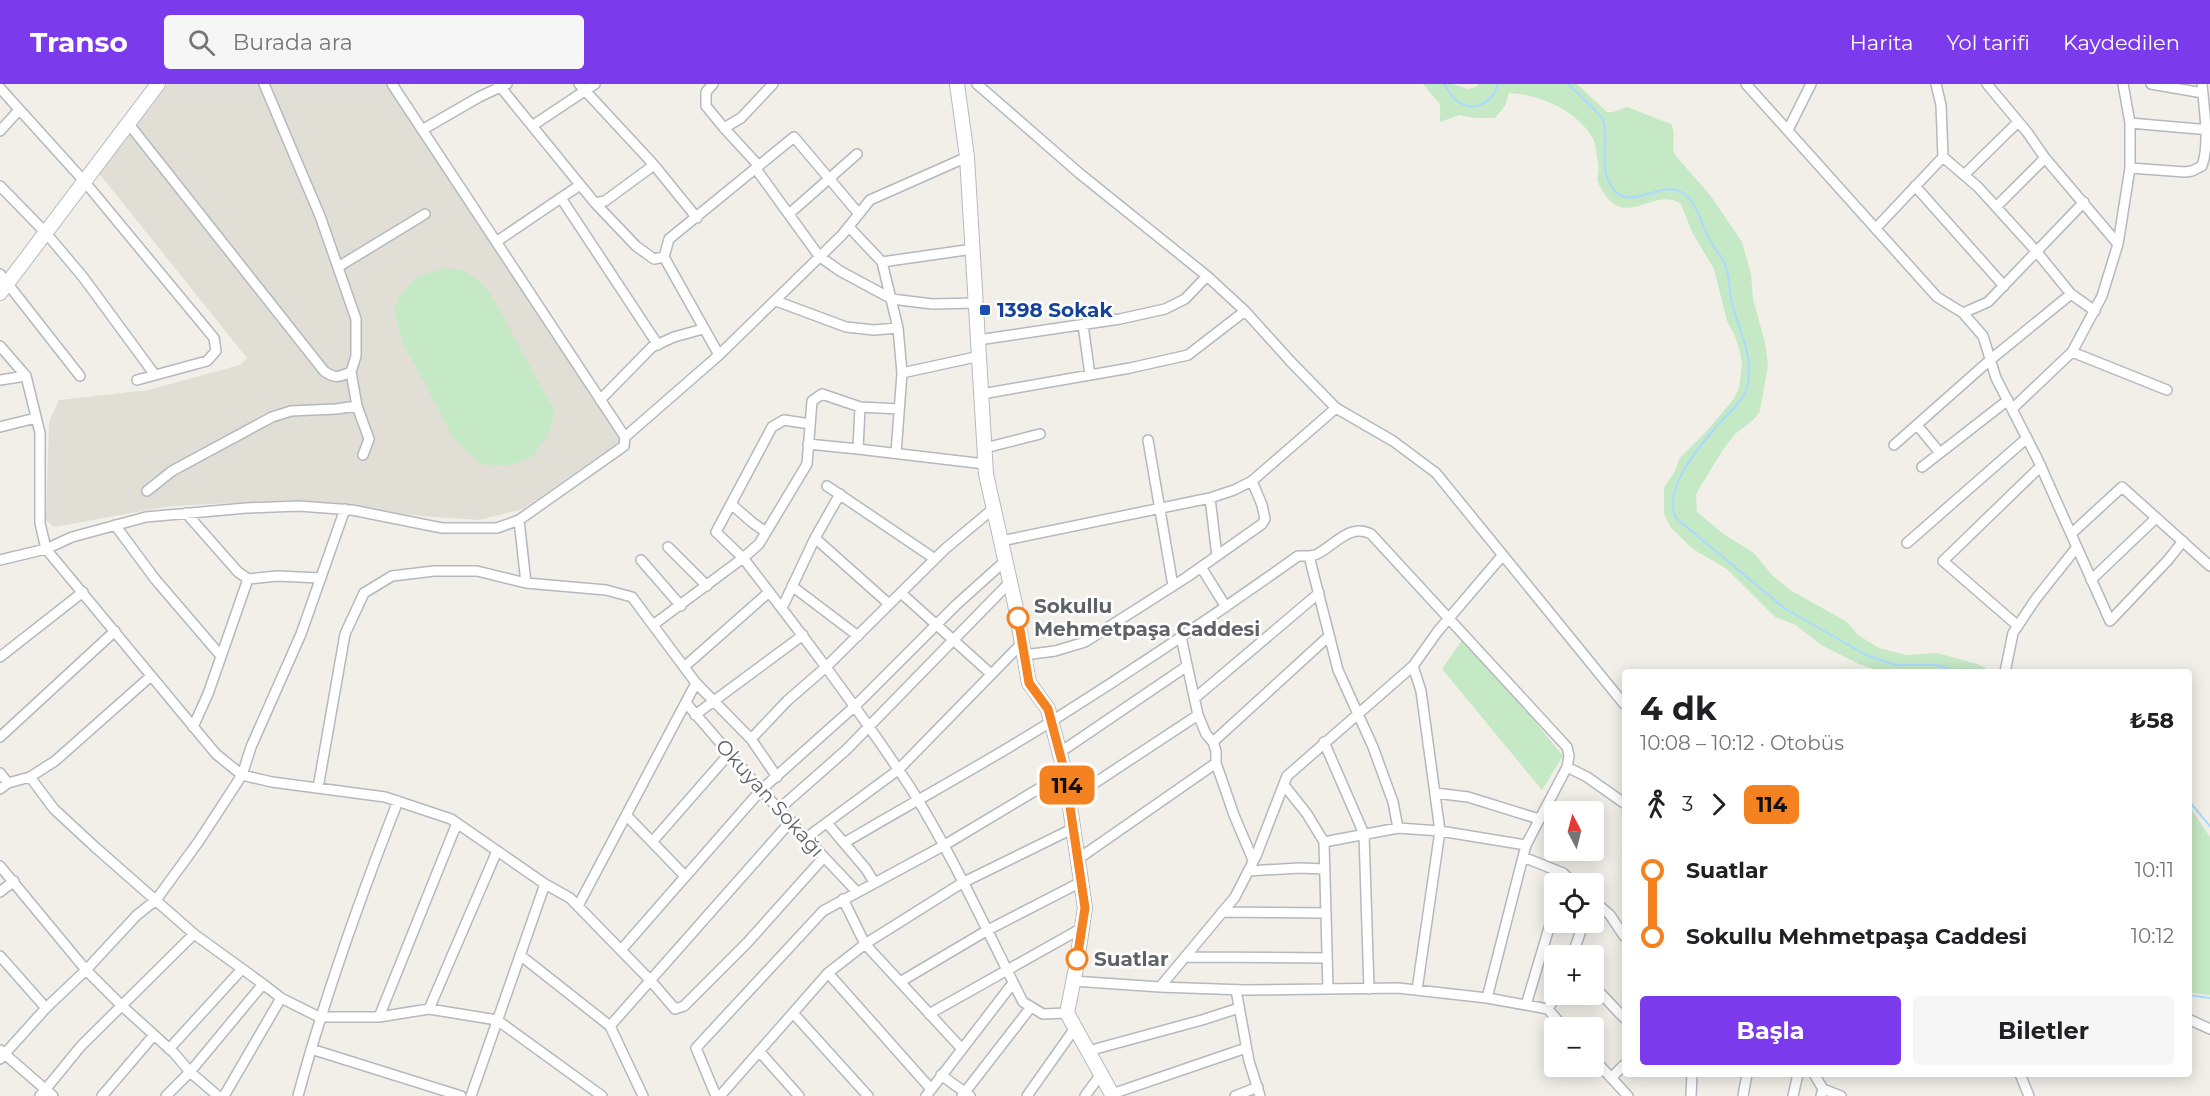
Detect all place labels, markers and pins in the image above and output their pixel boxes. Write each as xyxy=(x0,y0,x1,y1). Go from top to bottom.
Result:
place label: 1398 Sokak xyxy=(997,298,1113,322)
marker: 1398 Sokak xyxy=(978,303,992,317)
place label: Sokullu Mehmetpaşa Caddesi xyxy=(1034,594,1260,641)
marker: Sokullu Mehmetpaşa Caddesi xyxy=(1007,607,1029,629)
place label: Suatlar xyxy=(1094,947,1169,971)
marker: Suatlar xyxy=(1066,948,1088,970)

